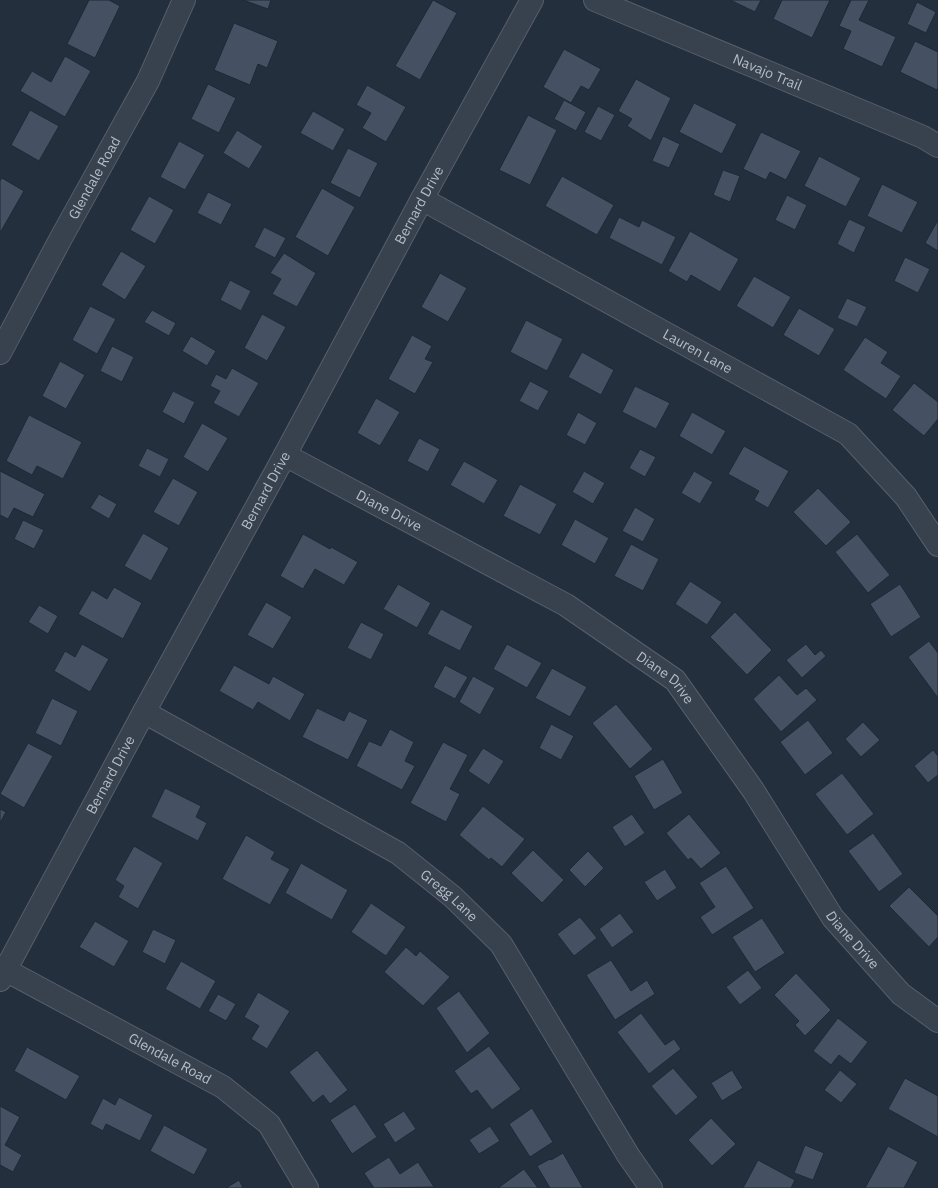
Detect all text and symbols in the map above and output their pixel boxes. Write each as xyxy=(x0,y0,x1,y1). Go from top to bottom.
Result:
street label: Navajo Trail xyxy=(730,50,805,95)
street label: Glendale Road xyxy=(64,133,124,222)
street label: Bernard Drive xyxy=(390,162,448,247)
street label: Lauren Lane xyxy=(660,325,736,378)
street label: Bernard Drive xyxy=(237,448,294,533)
street label: Diane Drive xyxy=(353,486,425,536)
street label: Diane Drive xyxy=(633,647,698,708)
street label: Bernard Drive xyxy=(82,732,139,817)
street label: Gregg Lane xyxy=(417,865,482,926)
street label: Diane Drive xyxy=(822,908,883,973)
street label: Glendale Road xyxy=(125,1029,215,1088)

